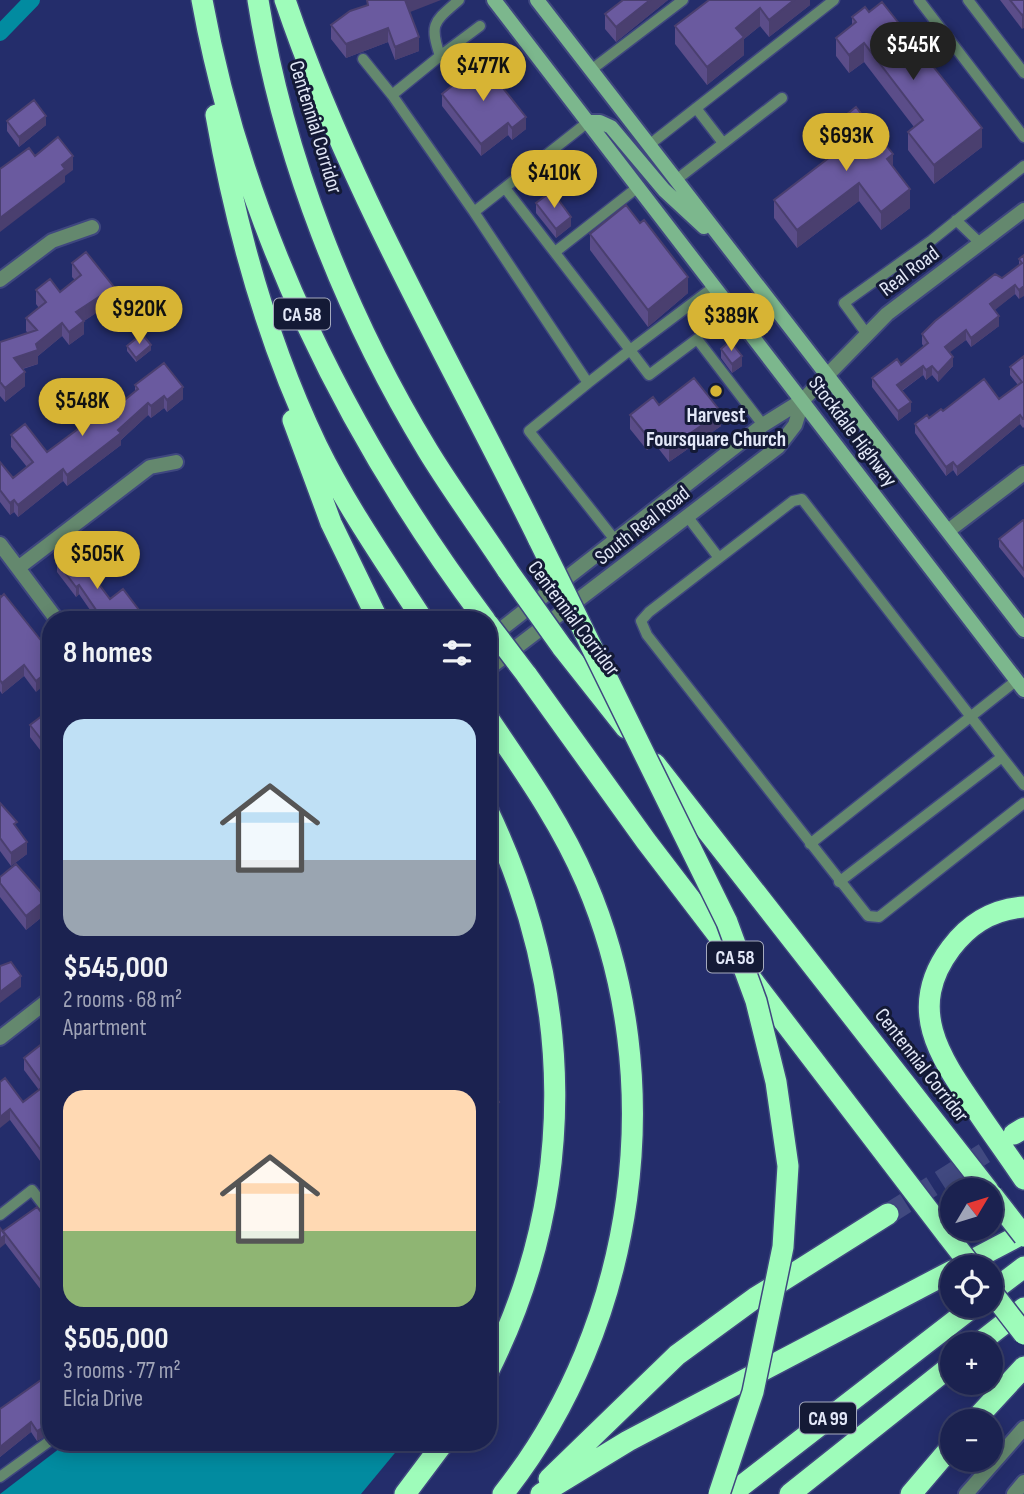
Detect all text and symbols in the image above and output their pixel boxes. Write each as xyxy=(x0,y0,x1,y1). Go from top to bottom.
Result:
pin: $545K xyxy=(864,22,962,82)
text: $545K xyxy=(886,31,940,59)
pin: $477K xyxy=(434,43,532,103)
text: $477K xyxy=(456,52,510,80)
street label: Centennial Corridor xyxy=(283,58,348,197)
pin: $693K xyxy=(797,114,895,173)
text: $693K xyxy=(818,122,874,150)
pin: $410K xyxy=(505,150,603,210)
text: $410K xyxy=(527,159,581,187)
street label: Real Road xyxy=(875,241,944,302)
pin: $920K xyxy=(90,286,188,346)
pin: $389K xyxy=(682,294,780,353)
text: $920K xyxy=(111,295,167,323)
road number: CA 58 xyxy=(274,298,330,330)
text: $389K xyxy=(703,302,759,330)
street label: Stockdale Highway xyxy=(803,371,902,492)
pin: $548K xyxy=(33,378,131,438)
marker: Harvest Foursquare Church xyxy=(708,383,724,399)
text: $548K xyxy=(55,387,109,415)
place label: Harvest Foursquare Church xyxy=(646,403,786,452)
street label: South Real Road xyxy=(590,481,695,570)
pin: $505K xyxy=(48,532,146,591)
text: $505K xyxy=(70,540,124,568)
street label: Centennial Corridor xyxy=(522,556,625,681)
icon: filters xyxy=(438,634,476,672)
text: 8 homes xyxy=(63,635,152,671)
icon: home xyxy=(207,765,333,891)
road number: CA 58 xyxy=(707,942,763,973)
text: $545,000 xyxy=(63,950,168,986)
text: 2 rooms · 68 m² xyxy=(63,986,182,1014)
street label: Centennial Corridor xyxy=(869,1003,974,1127)
text: Apartment xyxy=(63,1014,147,1042)
icon: home xyxy=(207,1136,333,1262)
north arrow xyxy=(940,1178,1003,1241)
map controls xyxy=(940,1178,1003,1472)
button: locate xyxy=(940,1255,1003,1318)
text: $505,000 xyxy=(63,1321,168,1357)
button: + xyxy=(940,1332,1003,1395)
text: 3 rooms · 77 m² xyxy=(63,1357,181,1385)
text: Elcia Drive xyxy=(63,1385,143,1413)
road number: CA 99 xyxy=(800,1402,856,1434)
button: − xyxy=(940,1409,1003,1472)

